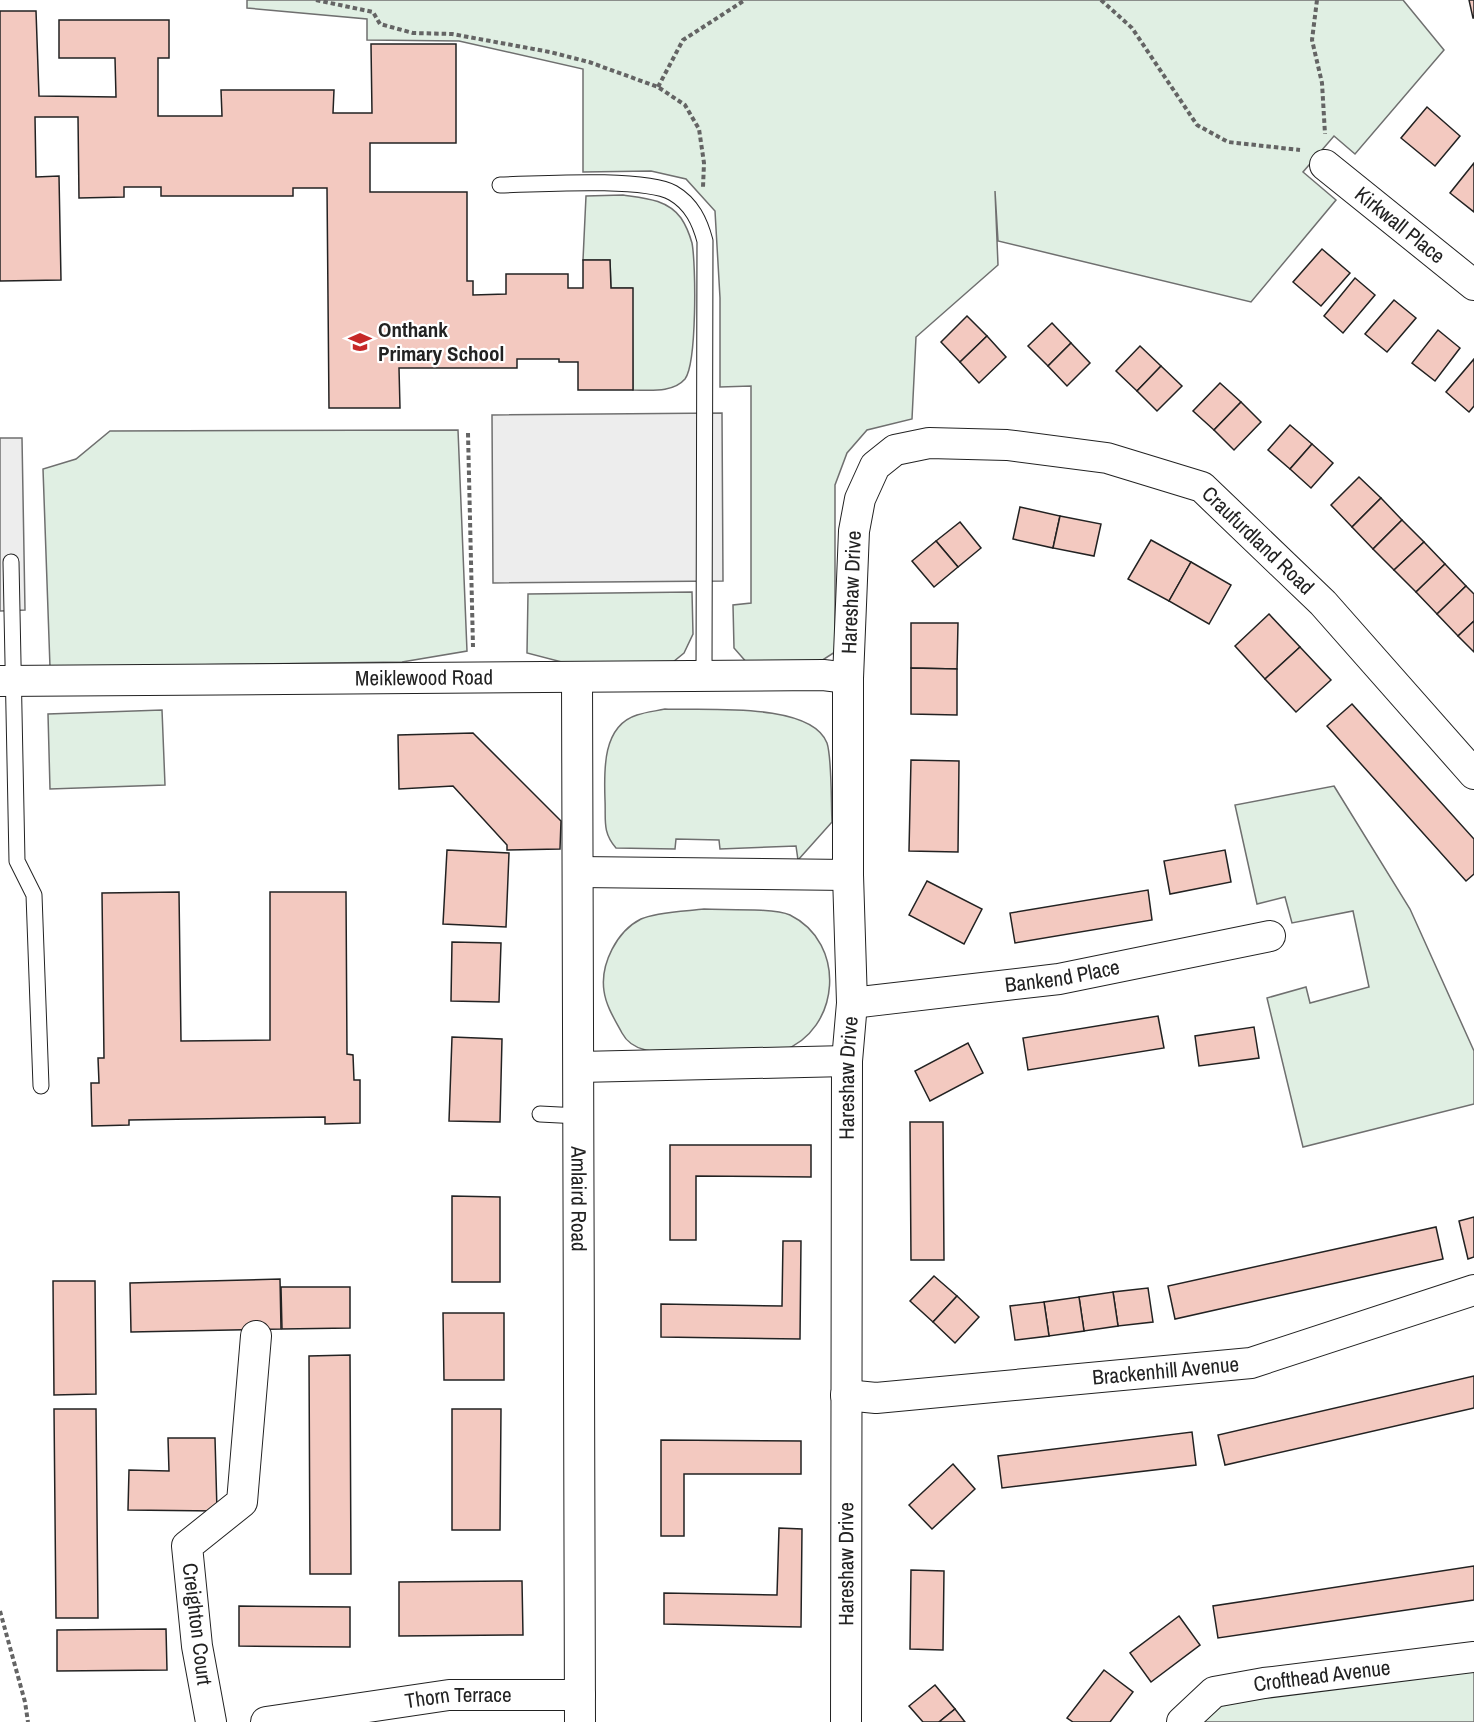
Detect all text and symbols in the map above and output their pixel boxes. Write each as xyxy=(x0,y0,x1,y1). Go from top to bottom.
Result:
street label: Kirkwall Place xyxy=(1349,180,1451,270)
place label: Onthank Primary School xyxy=(378,315,504,368)
school or university icon: Onthank Primary School xyxy=(347,329,373,355)
street label: Craufurdland Road xyxy=(1196,479,1321,601)
street label: Hareshaw Drive xyxy=(834,530,868,655)
street label: Meiklewood Road xyxy=(355,662,493,692)
street label: Bankend Place xyxy=(1003,952,1122,999)
street label: Hareshaw Drive xyxy=(832,1015,865,1140)
street label: Amlaird Road xyxy=(564,1145,594,1252)
street label: Brackenhill Avenue xyxy=(1091,1349,1240,1392)
street label: Hareshaw Drive xyxy=(831,1502,860,1626)
street label: Creighton Court xyxy=(176,1561,219,1687)
street label: Crofthead Avenue xyxy=(1251,1652,1392,1699)
street label: Thorn Terrace xyxy=(403,1680,511,1715)

